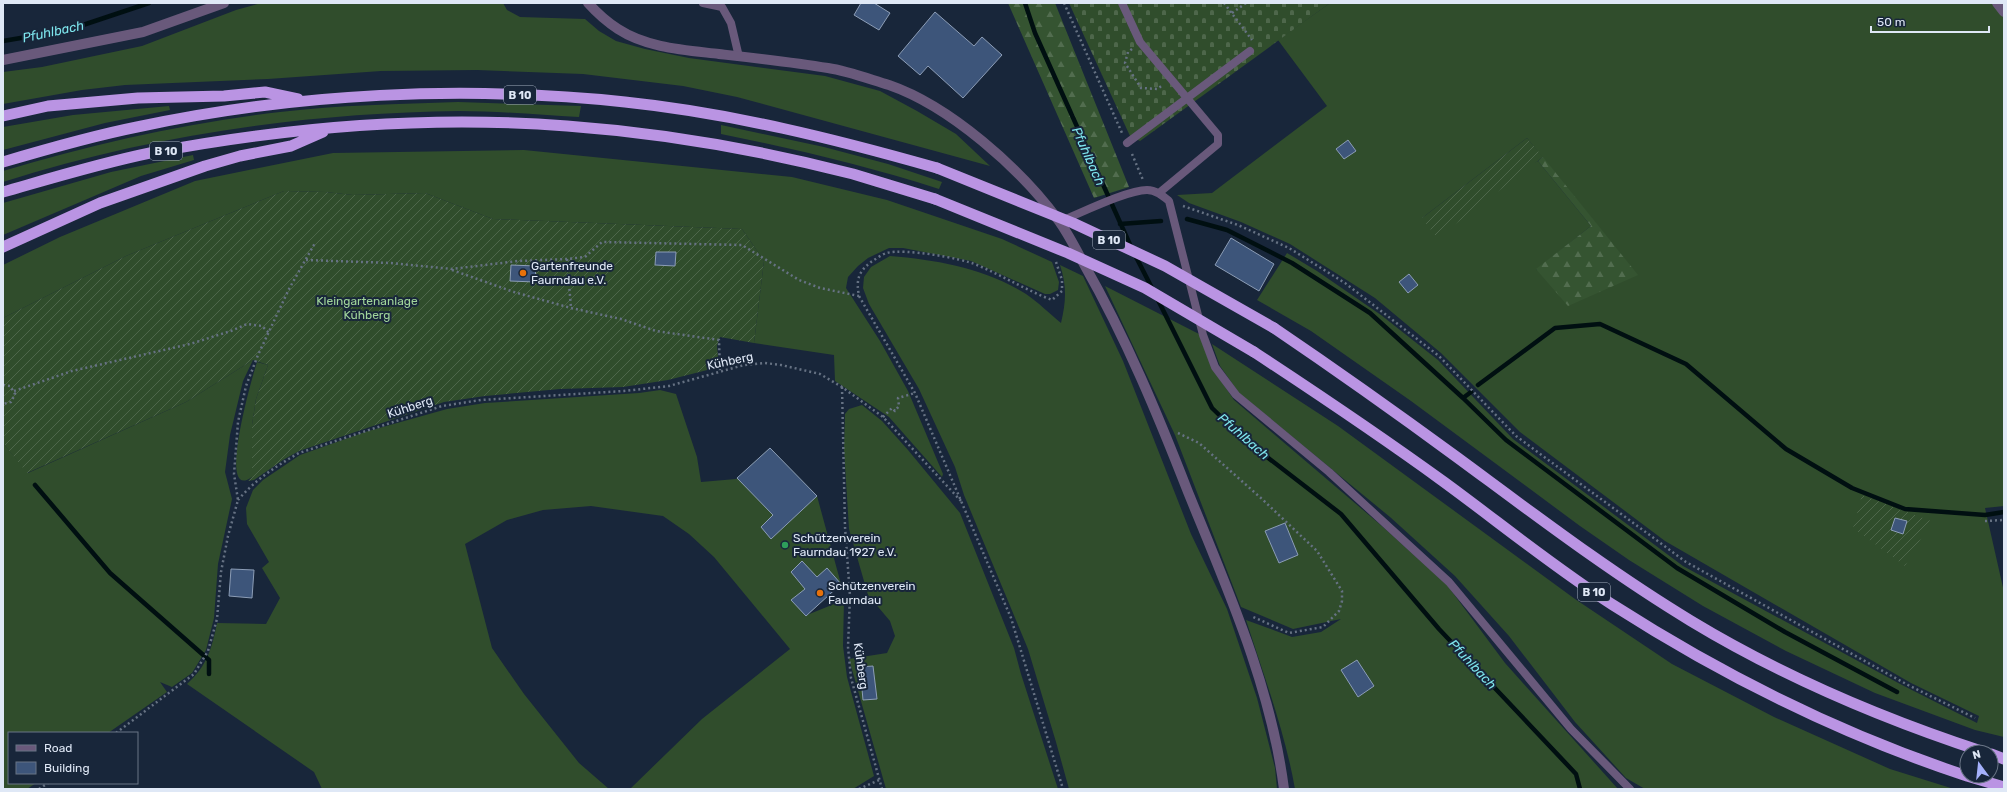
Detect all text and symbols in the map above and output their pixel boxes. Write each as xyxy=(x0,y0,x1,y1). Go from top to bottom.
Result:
scale bar xyxy=(1871,8,1989,34)
text: 50 m xyxy=(1877,15,1905,29)
water label: Pfuhlbach xyxy=(21,18,85,45)
road number: B 10 xyxy=(504,86,536,104)
water label: Pfuhlbach xyxy=(1069,125,1108,188)
road number: B 10 xyxy=(150,142,182,160)
road number: B 10 xyxy=(1093,231,1125,249)
place label: Gartenfreunde Faurndau e.V. xyxy=(531,259,613,287)
marker: Gartenfreunde Faurndau e.V. xyxy=(518,268,528,278)
park label: Kleingartenanlage Kühberg xyxy=(316,294,418,322)
street label: Kühberg xyxy=(706,349,754,373)
street label: Kühberg xyxy=(386,393,434,421)
water label: Pfuhlbach xyxy=(1215,410,1272,463)
place label: Schützenverein Faurndau 1927 e.V. xyxy=(793,531,897,559)
marker: Schützenverein Faurndau 1927 e.V. xyxy=(780,540,790,550)
place label: Schützenverein Faurndau xyxy=(828,579,916,607)
road number: B 10 xyxy=(1578,583,1610,601)
marker: Schützenverein Faurndau xyxy=(815,588,825,598)
water label: Pfuhlbach xyxy=(1446,636,1500,692)
street label: Kühberg xyxy=(851,642,871,690)
legend xyxy=(8,732,138,784)
text: Road xyxy=(44,741,72,755)
north arrow xyxy=(1959,744,1999,784)
text: N xyxy=(1971,747,1982,762)
text: Building xyxy=(44,761,90,775)

